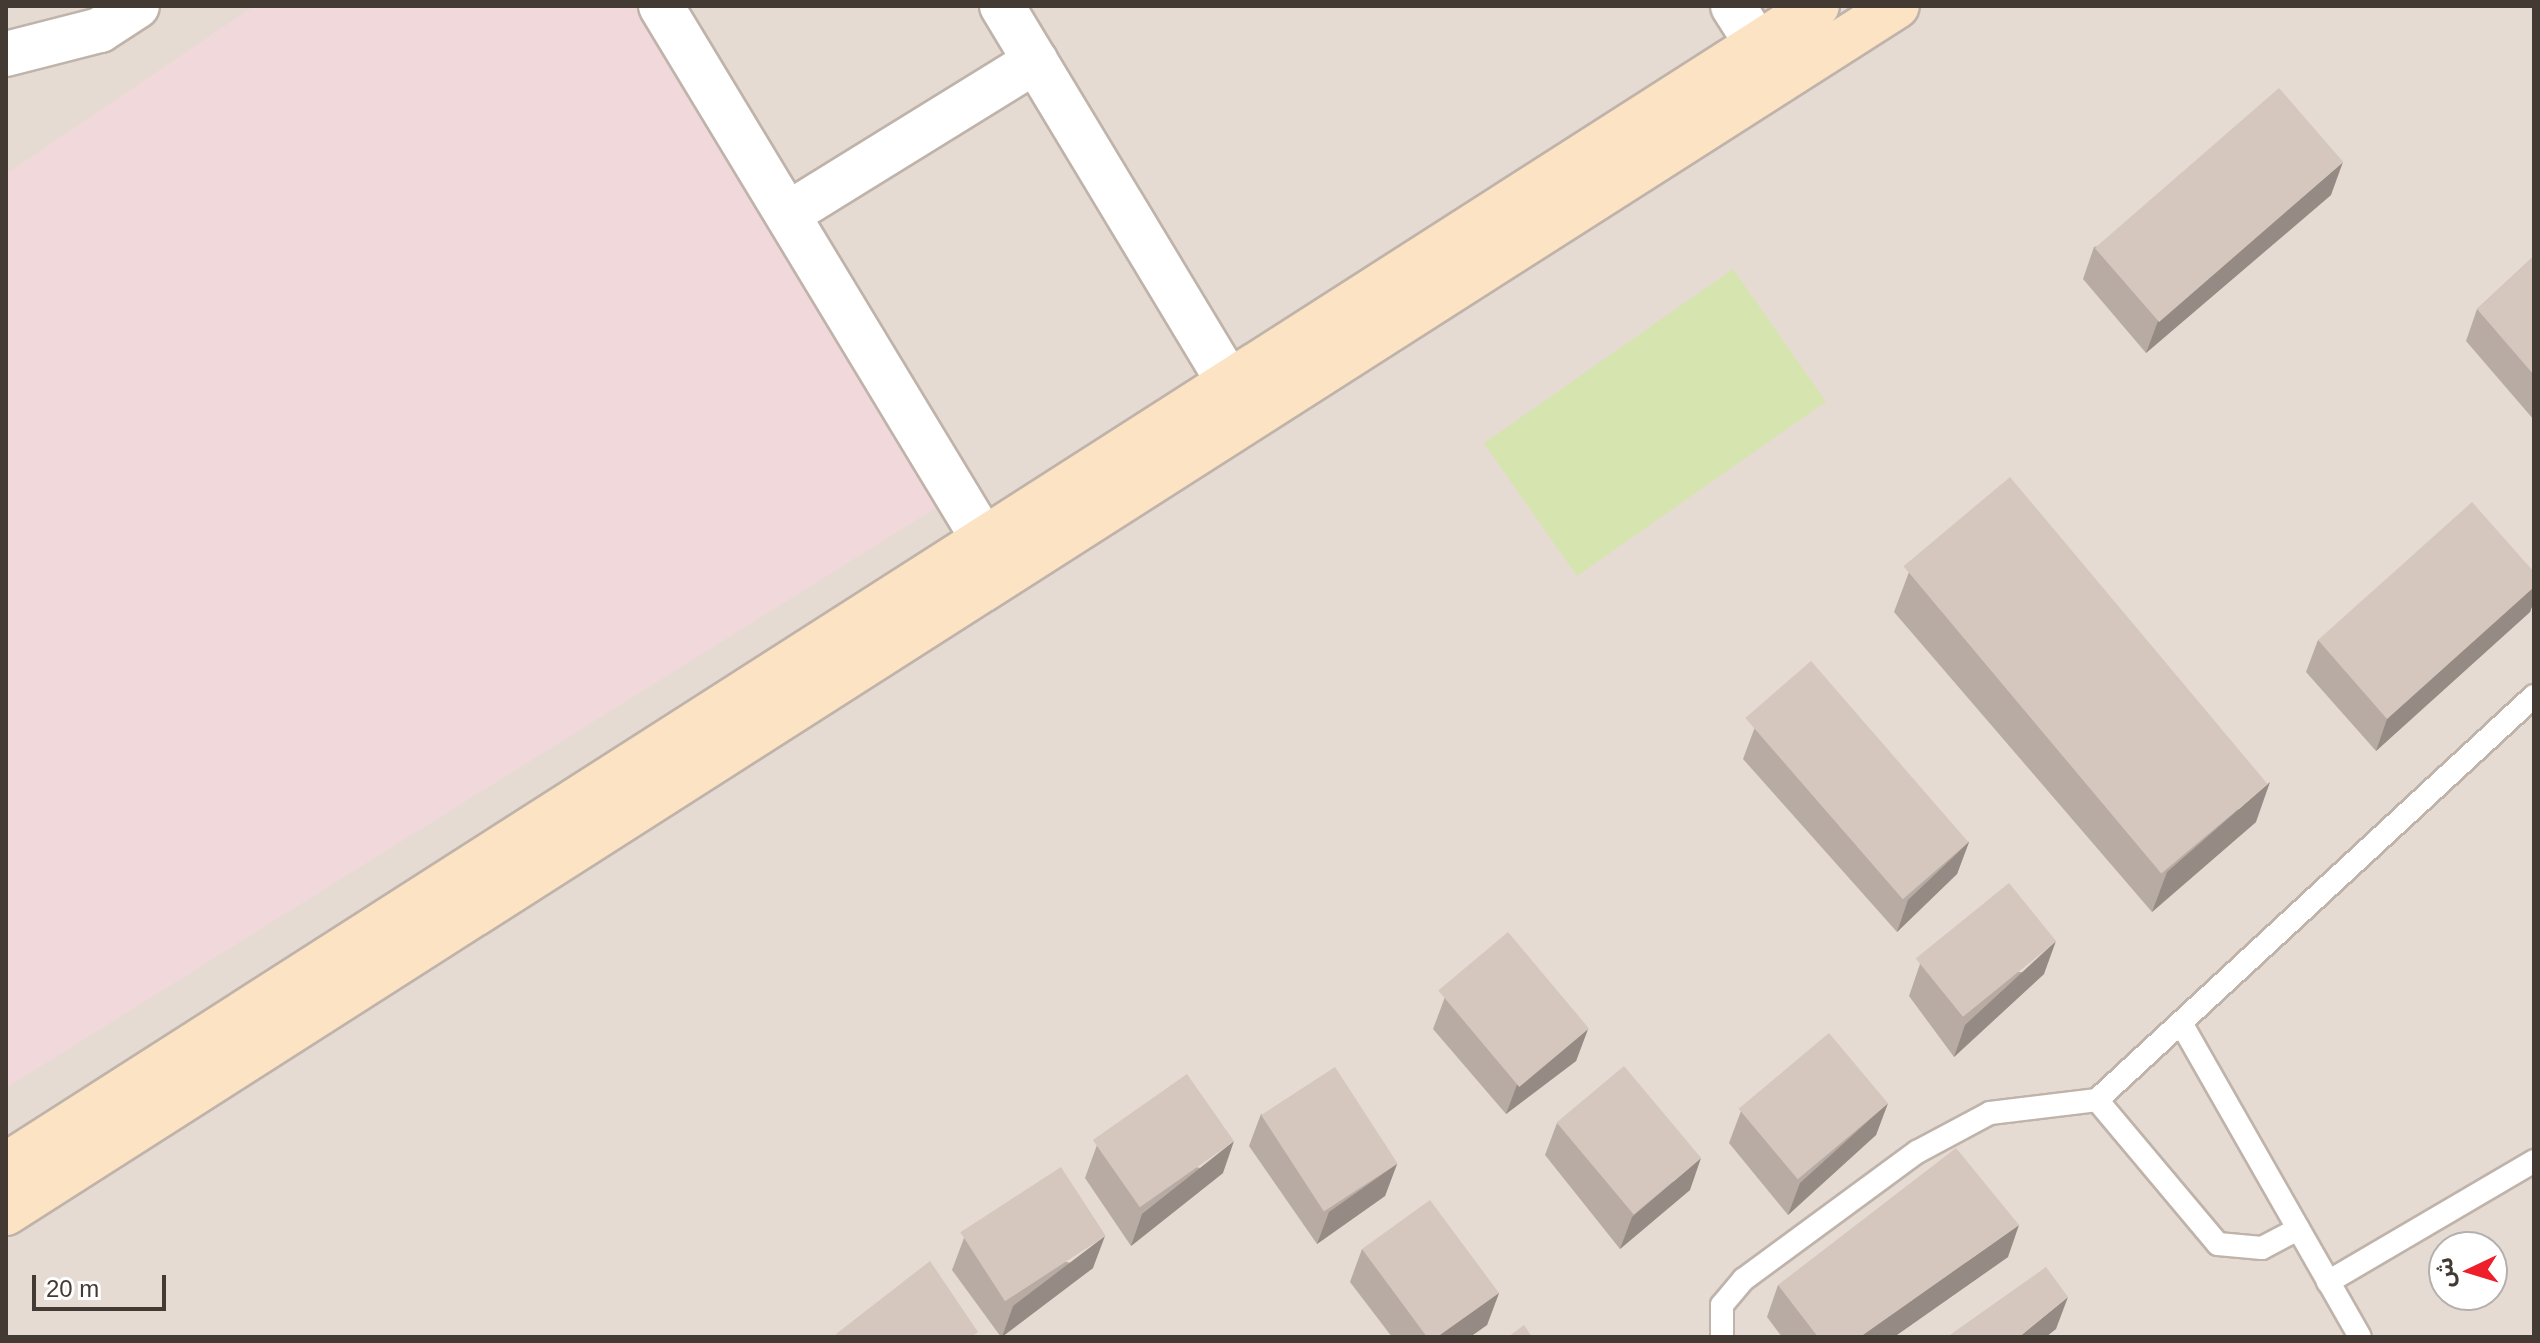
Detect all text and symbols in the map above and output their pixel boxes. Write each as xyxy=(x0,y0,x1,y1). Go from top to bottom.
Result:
north arrow xyxy=(2428,1231,2508,1311)
text: ش xyxy=(2432,1257,2459,1288)
scale bar xyxy=(36,1259,170,1309)
text: 20 m xyxy=(46,1275,99,1302)

